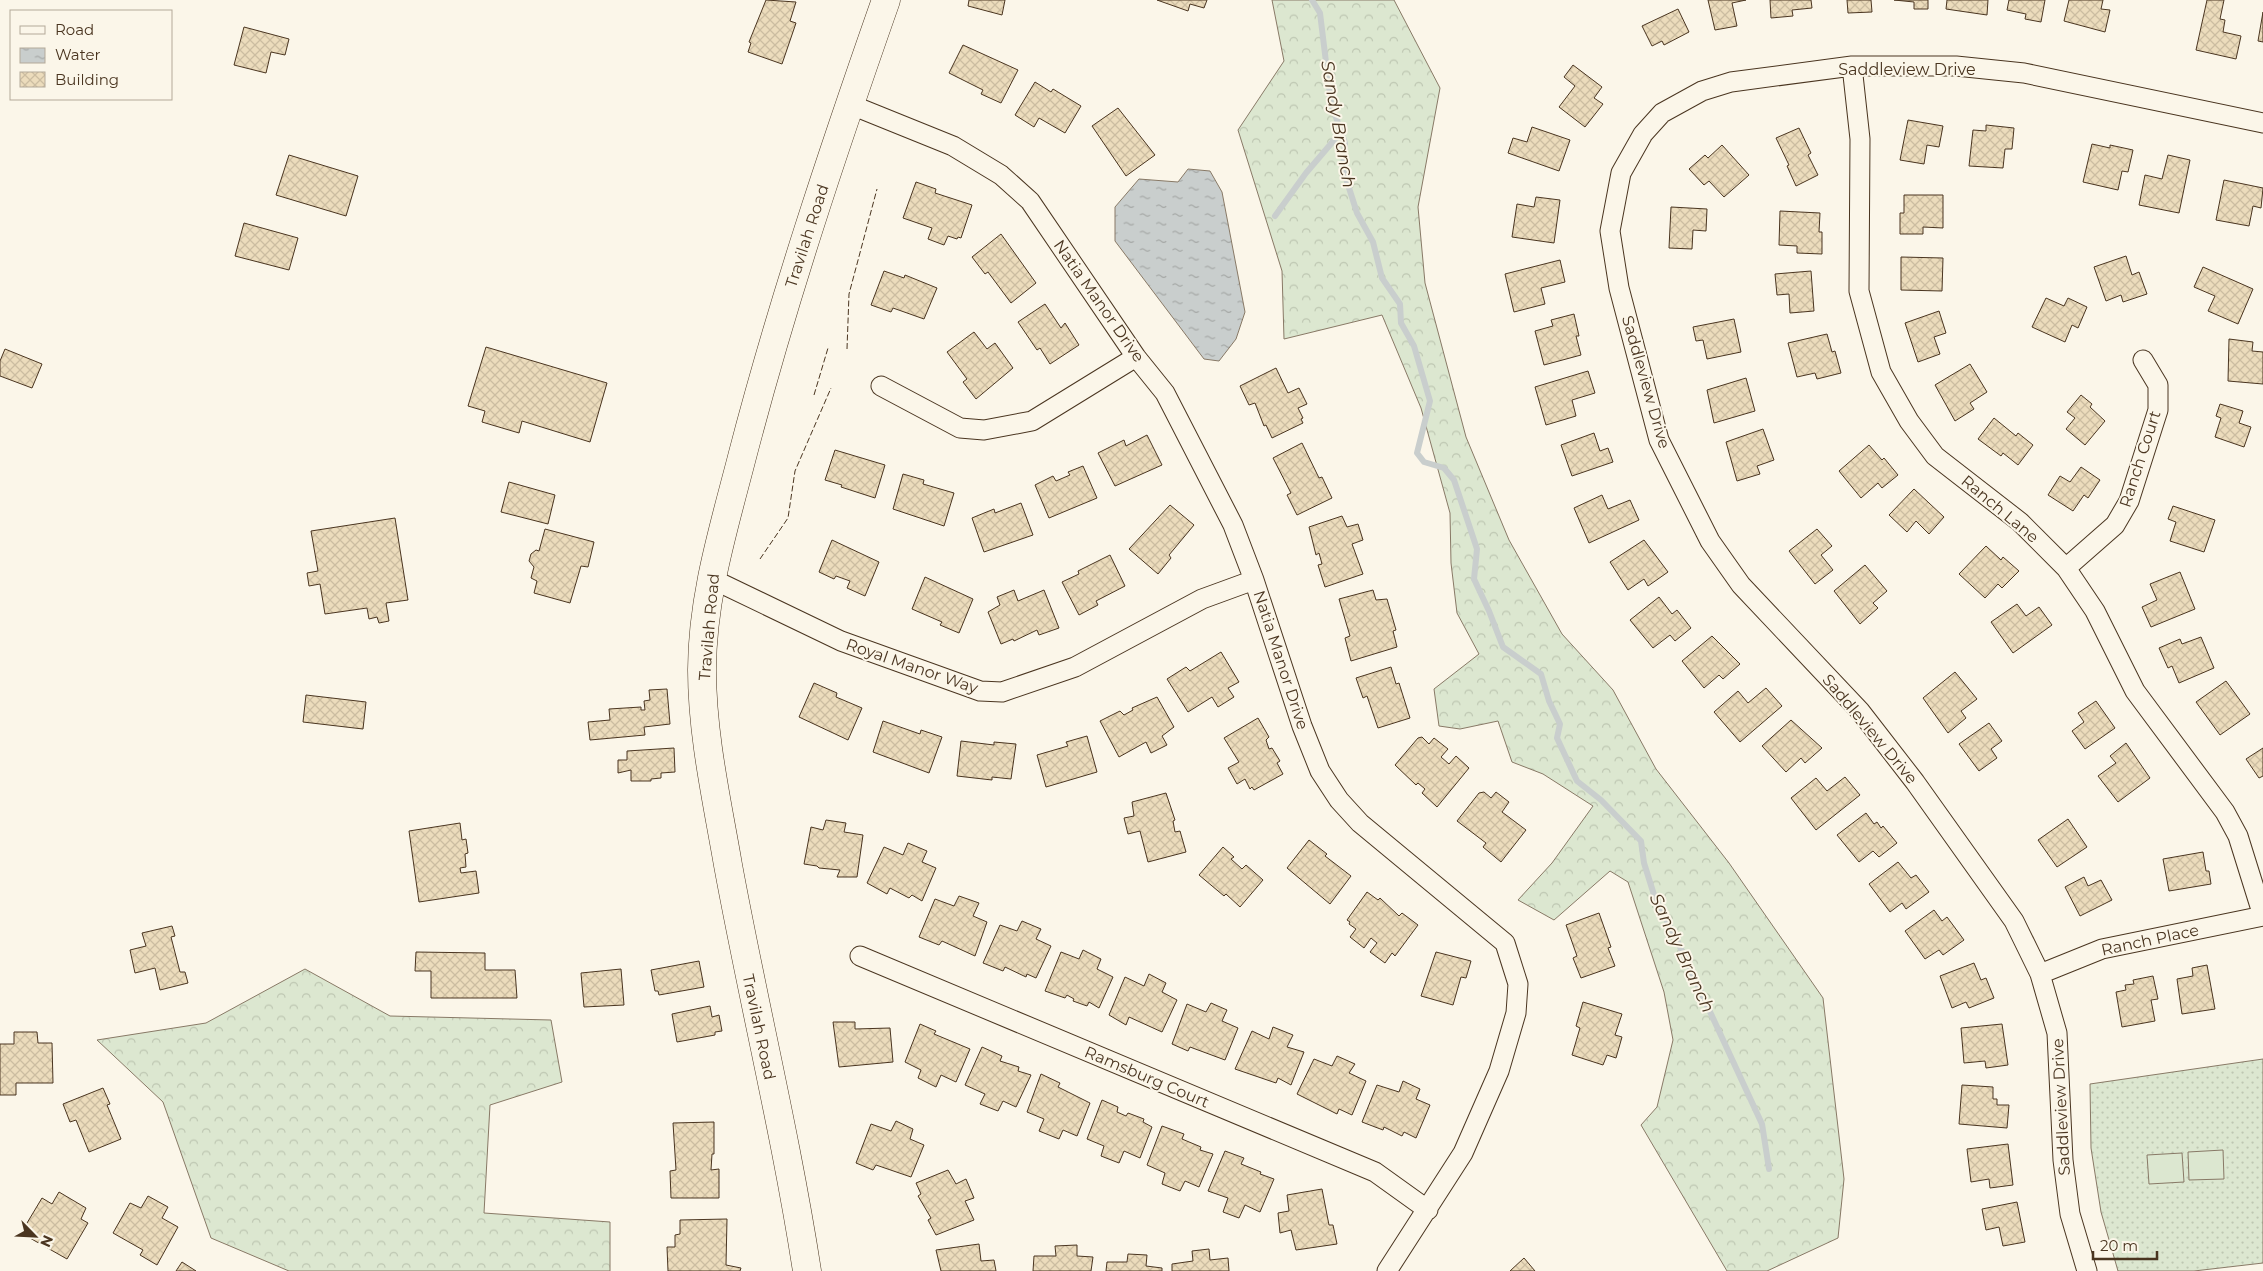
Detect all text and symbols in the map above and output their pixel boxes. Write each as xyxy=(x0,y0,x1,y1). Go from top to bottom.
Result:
legend xyxy=(10,10,172,100)
text: Road xyxy=(55,20,94,39)
text: Water xyxy=(55,45,101,64)
water label: Sandy Branch xyxy=(1316,59,1360,189)
street label: Saddleview Drive xyxy=(1838,60,1976,79)
text: Building xyxy=(55,70,119,89)
street label: Travilah Road xyxy=(781,182,833,290)
street label: Natia Manor Drive xyxy=(1050,236,1148,366)
street label: Saddleview Drive xyxy=(1618,313,1674,451)
street label: Ranch Court xyxy=(2115,408,2165,510)
street label: Ranch Lane xyxy=(1958,471,2042,547)
street label: Travilah Road xyxy=(695,573,723,681)
street label: Natia Manor Drive xyxy=(1250,588,1312,732)
street label: Royal Manor Way xyxy=(843,634,981,698)
street label: Saddleview Drive xyxy=(1819,670,1921,788)
water label: Sandy Branch xyxy=(1645,890,1719,1016)
street label: Ranch Place xyxy=(2099,920,2201,960)
street label: Travilah Road xyxy=(739,972,779,1082)
street label: Saddleview Drive xyxy=(2048,1038,2074,1176)
street label: Ramsburg Court xyxy=(1082,1042,1213,1112)
north arrow xyxy=(10,1211,60,1261)
scale bar xyxy=(2093,1228,2157,1260)
text: N xyxy=(36,1232,57,1250)
text: 20 m xyxy=(2100,1236,2138,1255)

